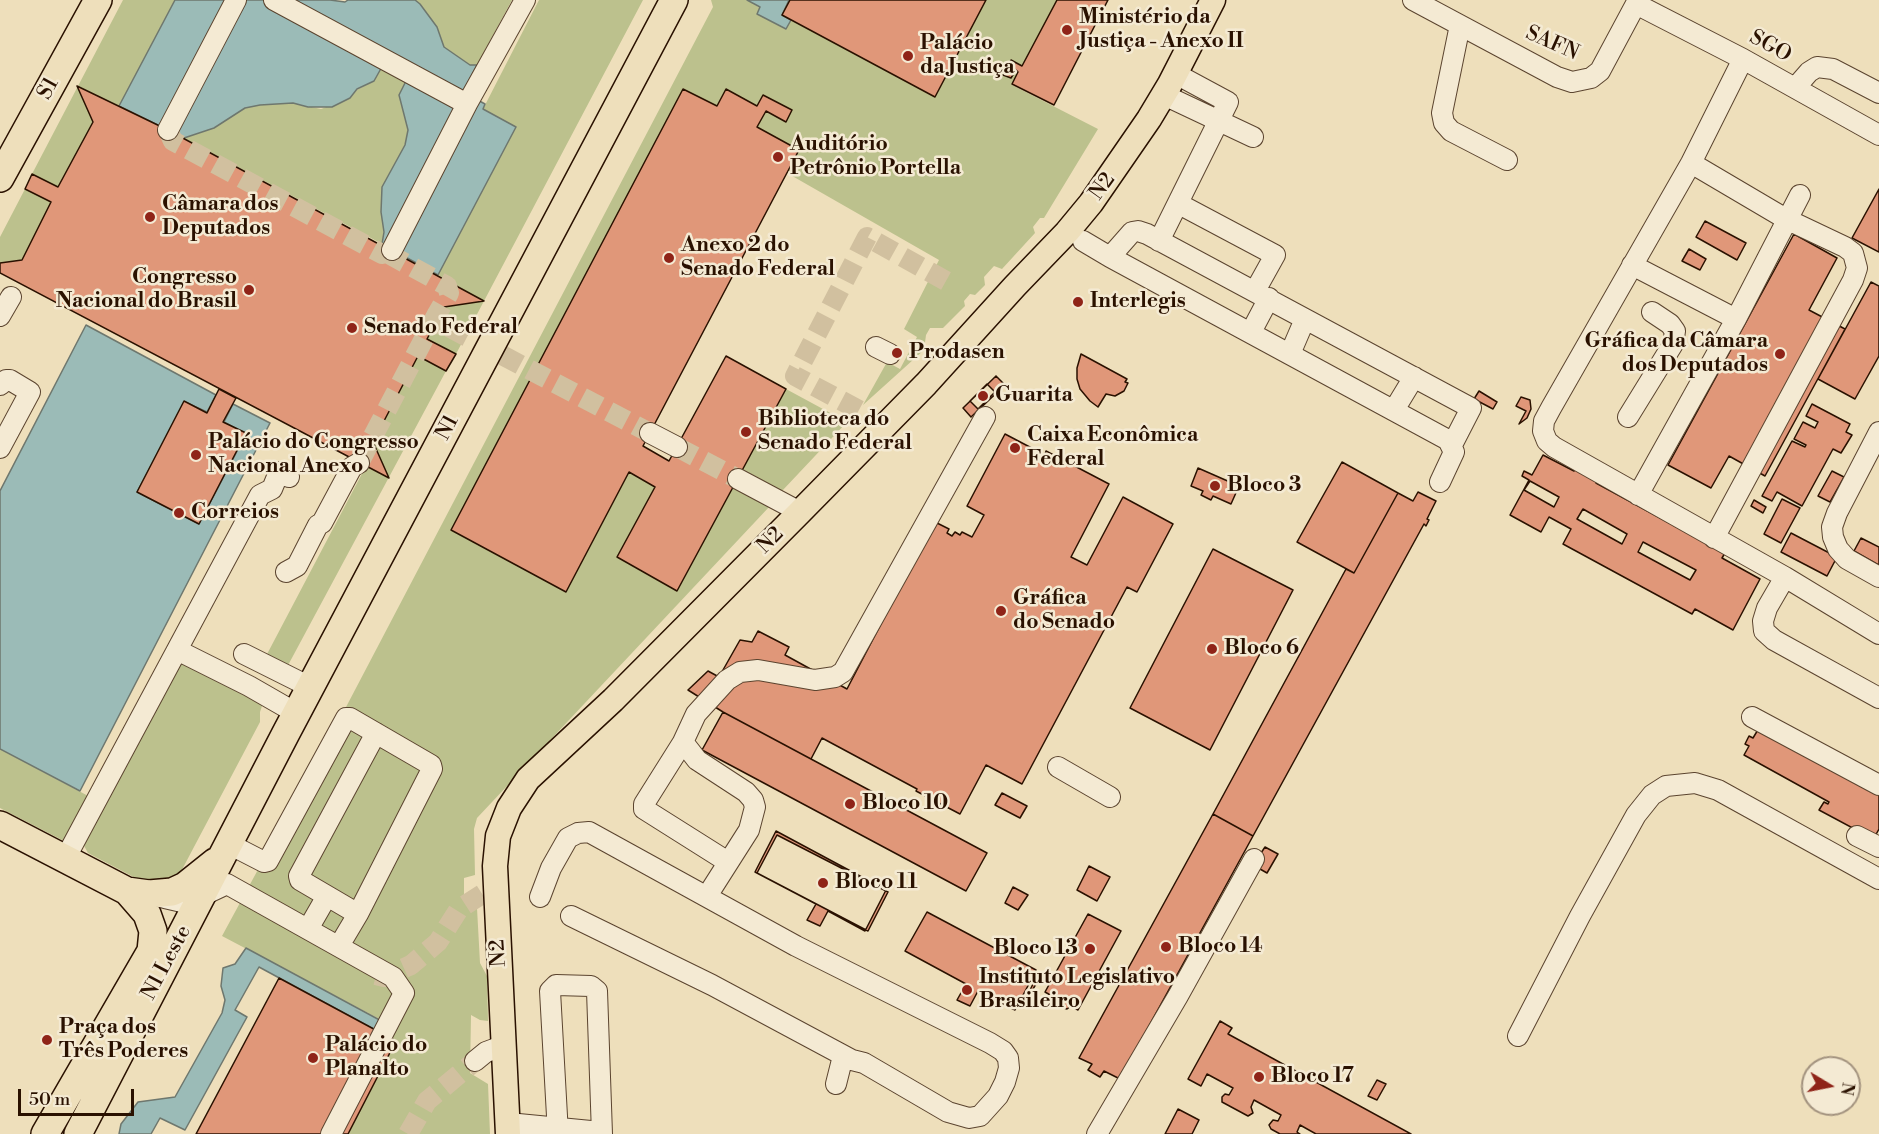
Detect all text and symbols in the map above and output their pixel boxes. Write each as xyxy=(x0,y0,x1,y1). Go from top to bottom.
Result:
place label: Ministério da Justiça - Anexo II xyxy=(1079,5,1244,55)
street label: SAFN xyxy=(1521,21,1583,67)
marker: Ministério da Justiça - Anexo II xyxy=(1060,23,1074,37)
street label: SGO xyxy=(1745,25,1795,69)
place label: Palácio da Justiça xyxy=(920,31,1015,81)
marker: Palácio da Justiça xyxy=(901,49,915,63)
street label: S1 xyxy=(33,74,65,104)
place label: Auditório Petrônio Portella xyxy=(790,132,961,182)
marker: Auditório Petrônio Portella xyxy=(771,150,785,164)
street label: N2 xyxy=(1085,168,1121,206)
place label: Câmara dos Deputados xyxy=(162,192,279,242)
marker: Câmara dos Deputados xyxy=(143,210,157,224)
place label: Anexo 2 do Senado Federal xyxy=(681,233,835,283)
marker: Anexo 2 do Senado Federal xyxy=(662,251,676,265)
place label: Congresso Nacional do Brasil xyxy=(56,265,237,315)
marker: Congresso Nacional do Brasil xyxy=(242,283,256,297)
place label: Interlegis xyxy=(1090,289,1186,315)
marker: Interlegis xyxy=(1071,295,1085,309)
place label: Senado Federal xyxy=(364,315,518,341)
marker: Senado Federal xyxy=(345,321,359,335)
place label: Gráfica da Câmara dos Deputados xyxy=(1585,329,1768,379)
place label: Prodasen xyxy=(909,340,1005,366)
marker: Prodasen xyxy=(890,346,904,360)
marker: Gráfica da Câmara dos Deputados xyxy=(1773,347,1787,361)
place label: Guarita xyxy=(995,383,1073,409)
marker: Guarita xyxy=(976,389,990,403)
place label: Biblioteca do Senado Federal xyxy=(758,407,912,457)
street label: N1 xyxy=(431,411,465,445)
place label: Caixa Econômica Federal xyxy=(1027,423,1198,473)
marker: Biblioteca do Senado Federal xyxy=(739,425,753,439)
place label: Palácio do Congresso Nacional Anexo xyxy=(208,430,419,480)
marker: Caixa Econômica Federal xyxy=(1008,441,1022,455)
marker: Palácio do Congresso Nacional Anexo xyxy=(189,448,203,462)
place label: Bloco 3 xyxy=(1227,473,1301,499)
marker: Bloco 3 xyxy=(1208,479,1222,493)
place label: Correios xyxy=(191,500,279,526)
marker: Correios xyxy=(172,506,186,520)
street label: N2 xyxy=(752,522,790,560)
place label: Gráfica do Senado xyxy=(1013,586,1115,636)
marker: Gráfica do Senado xyxy=(994,604,1008,618)
place label: Bloco 6 xyxy=(1224,636,1299,662)
marker: Bloco 6 xyxy=(1205,642,1219,656)
place label: Bloco 10 xyxy=(862,791,948,817)
marker: Bloco 10 xyxy=(843,797,857,811)
place label: Bloco 11 xyxy=(835,870,918,896)
marker: Bloco 11 xyxy=(816,876,830,890)
street label: N1 Leste xyxy=(137,921,197,1005)
place label: Bloco 14 xyxy=(1178,934,1263,960)
place label: Bloco 13 xyxy=(994,936,1078,962)
street label: N2 xyxy=(485,938,513,968)
marker: Bloco 14 xyxy=(1159,940,1173,954)
marker: Bloco 13 xyxy=(1083,942,1097,956)
place label: Instituto Legislativo Brasileiro xyxy=(979,965,1175,1015)
marker: Instituto Legislativo Brasileiro xyxy=(960,983,974,997)
place label: Praça dos Três Poderes xyxy=(59,1015,188,1065)
marker: Praça dos Três Poderes xyxy=(40,1033,54,1047)
place label: Palácio do Planalto xyxy=(325,1033,427,1083)
marker: Palácio do Planalto xyxy=(306,1051,320,1065)
north arrow xyxy=(1801,1056,1861,1116)
place label: Bloco 17 xyxy=(1271,1064,1354,1090)
marker: Bloco 17 xyxy=(1252,1070,1266,1084)
scale bar xyxy=(21,1077,136,1115)
text: N xyxy=(1836,1081,1858,1097)
text: 50 m xyxy=(29,1088,70,1111)

